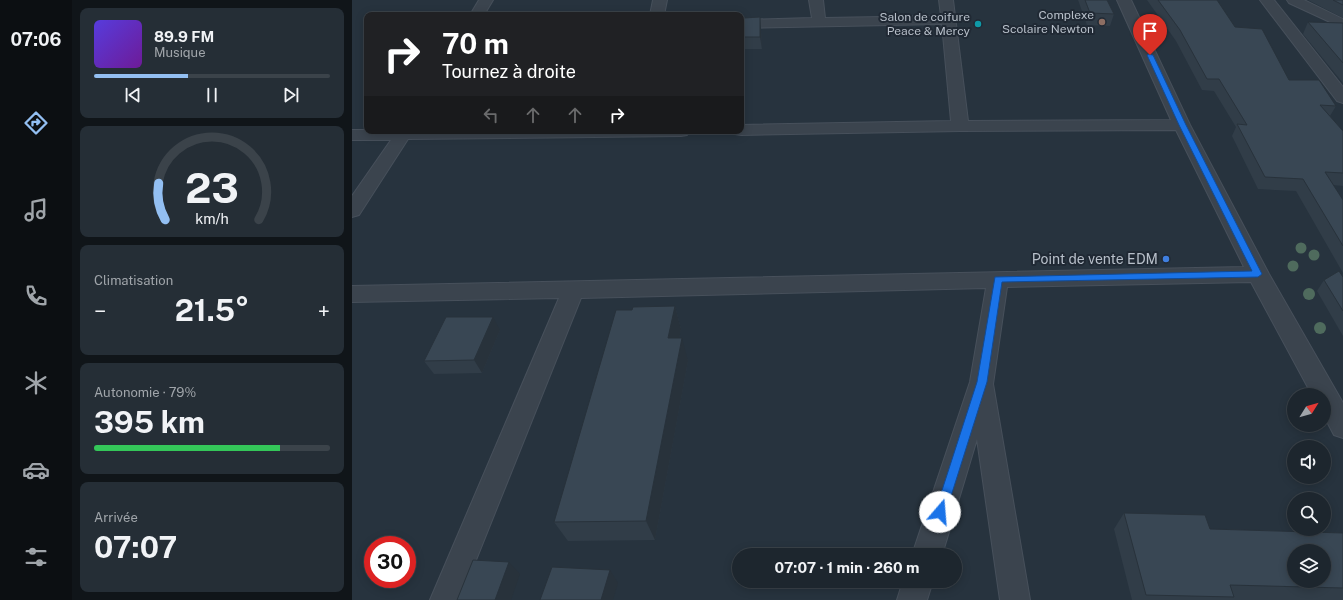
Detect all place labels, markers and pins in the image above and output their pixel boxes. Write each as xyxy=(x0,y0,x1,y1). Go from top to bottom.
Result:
place label: Complexe Scolaire Newton xyxy=(1002,8,1094,36)
place label: Salon de coifure Peace & Mercy xyxy=(879,10,971,38)
pin xyxy=(1133,14,1167,55)
marker: Complexe Scolaire Newton xyxy=(1097,17,1107,27)
marker: Salon de coifure Peace & Mercy xyxy=(973,19,983,29)
place label: Point de vente EDM xyxy=(1032,251,1158,267)
marker: Point de vente EDM xyxy=(1161,254,1171,264)

